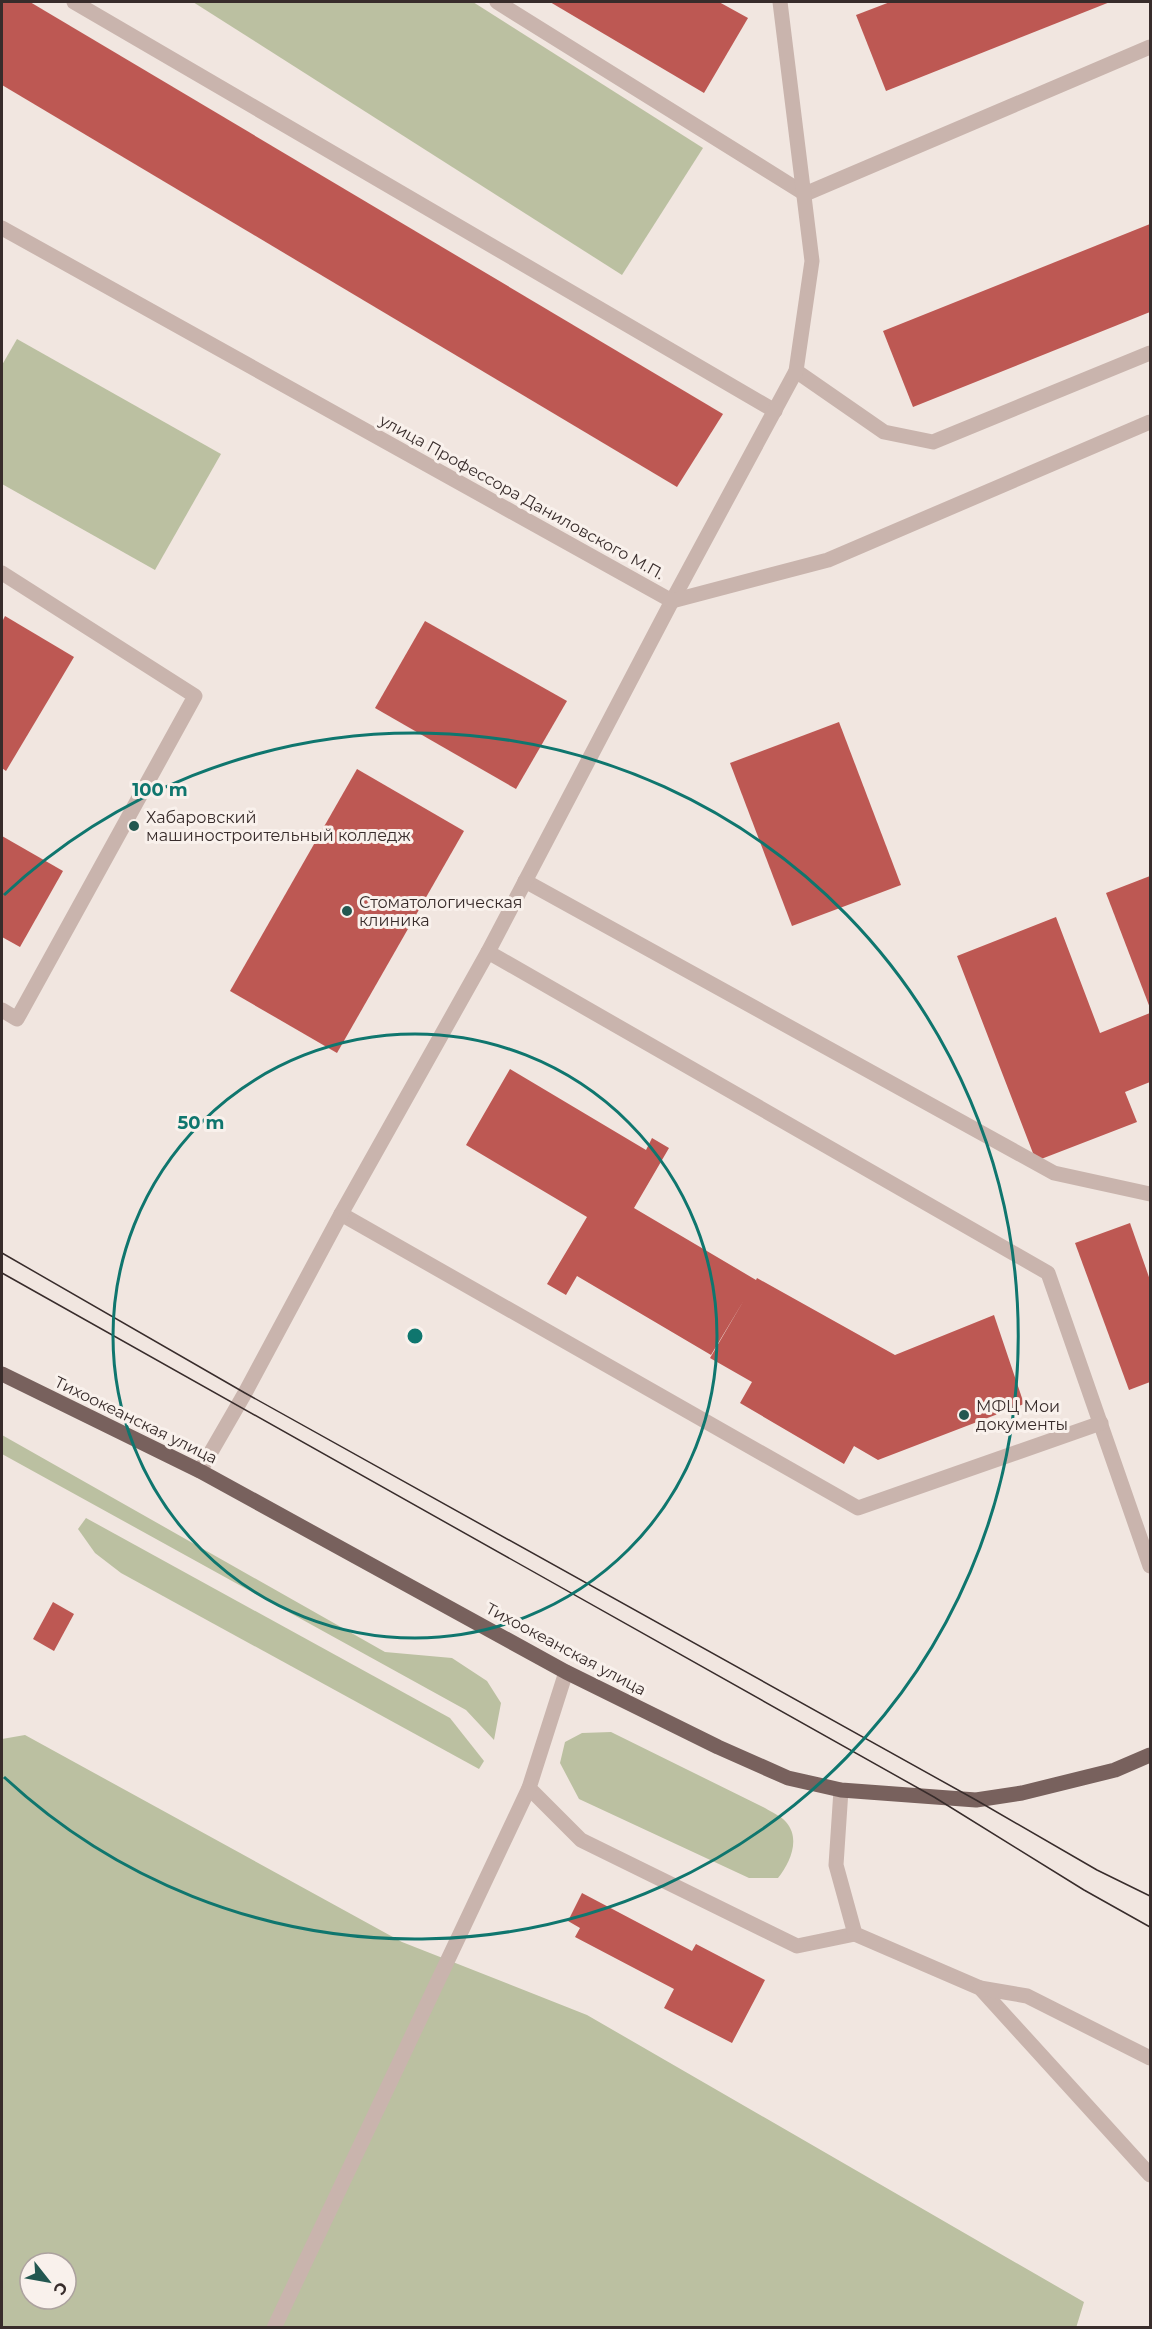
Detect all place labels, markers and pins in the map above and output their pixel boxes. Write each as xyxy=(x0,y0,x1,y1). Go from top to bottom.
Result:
place label: Хабаровский машиностроительный колледж xyxy=(146,808,411,845)
marker: Хабаровский машиностроительный колледж xyxy=(127,819,141,833)
place label: Стоматологическая клиника xyxy=(359,893,522,930)
marker: Стоматологическая клиника xyxy=(340,904,354,918)
centre of rings xyxy=(405,1326,425,1346)
place label: МФЦ Мои документы xyxy=(976,1397,1068,1434)
marker: МФЦ Мои документы xyxy=(957,1408,971,1422)

